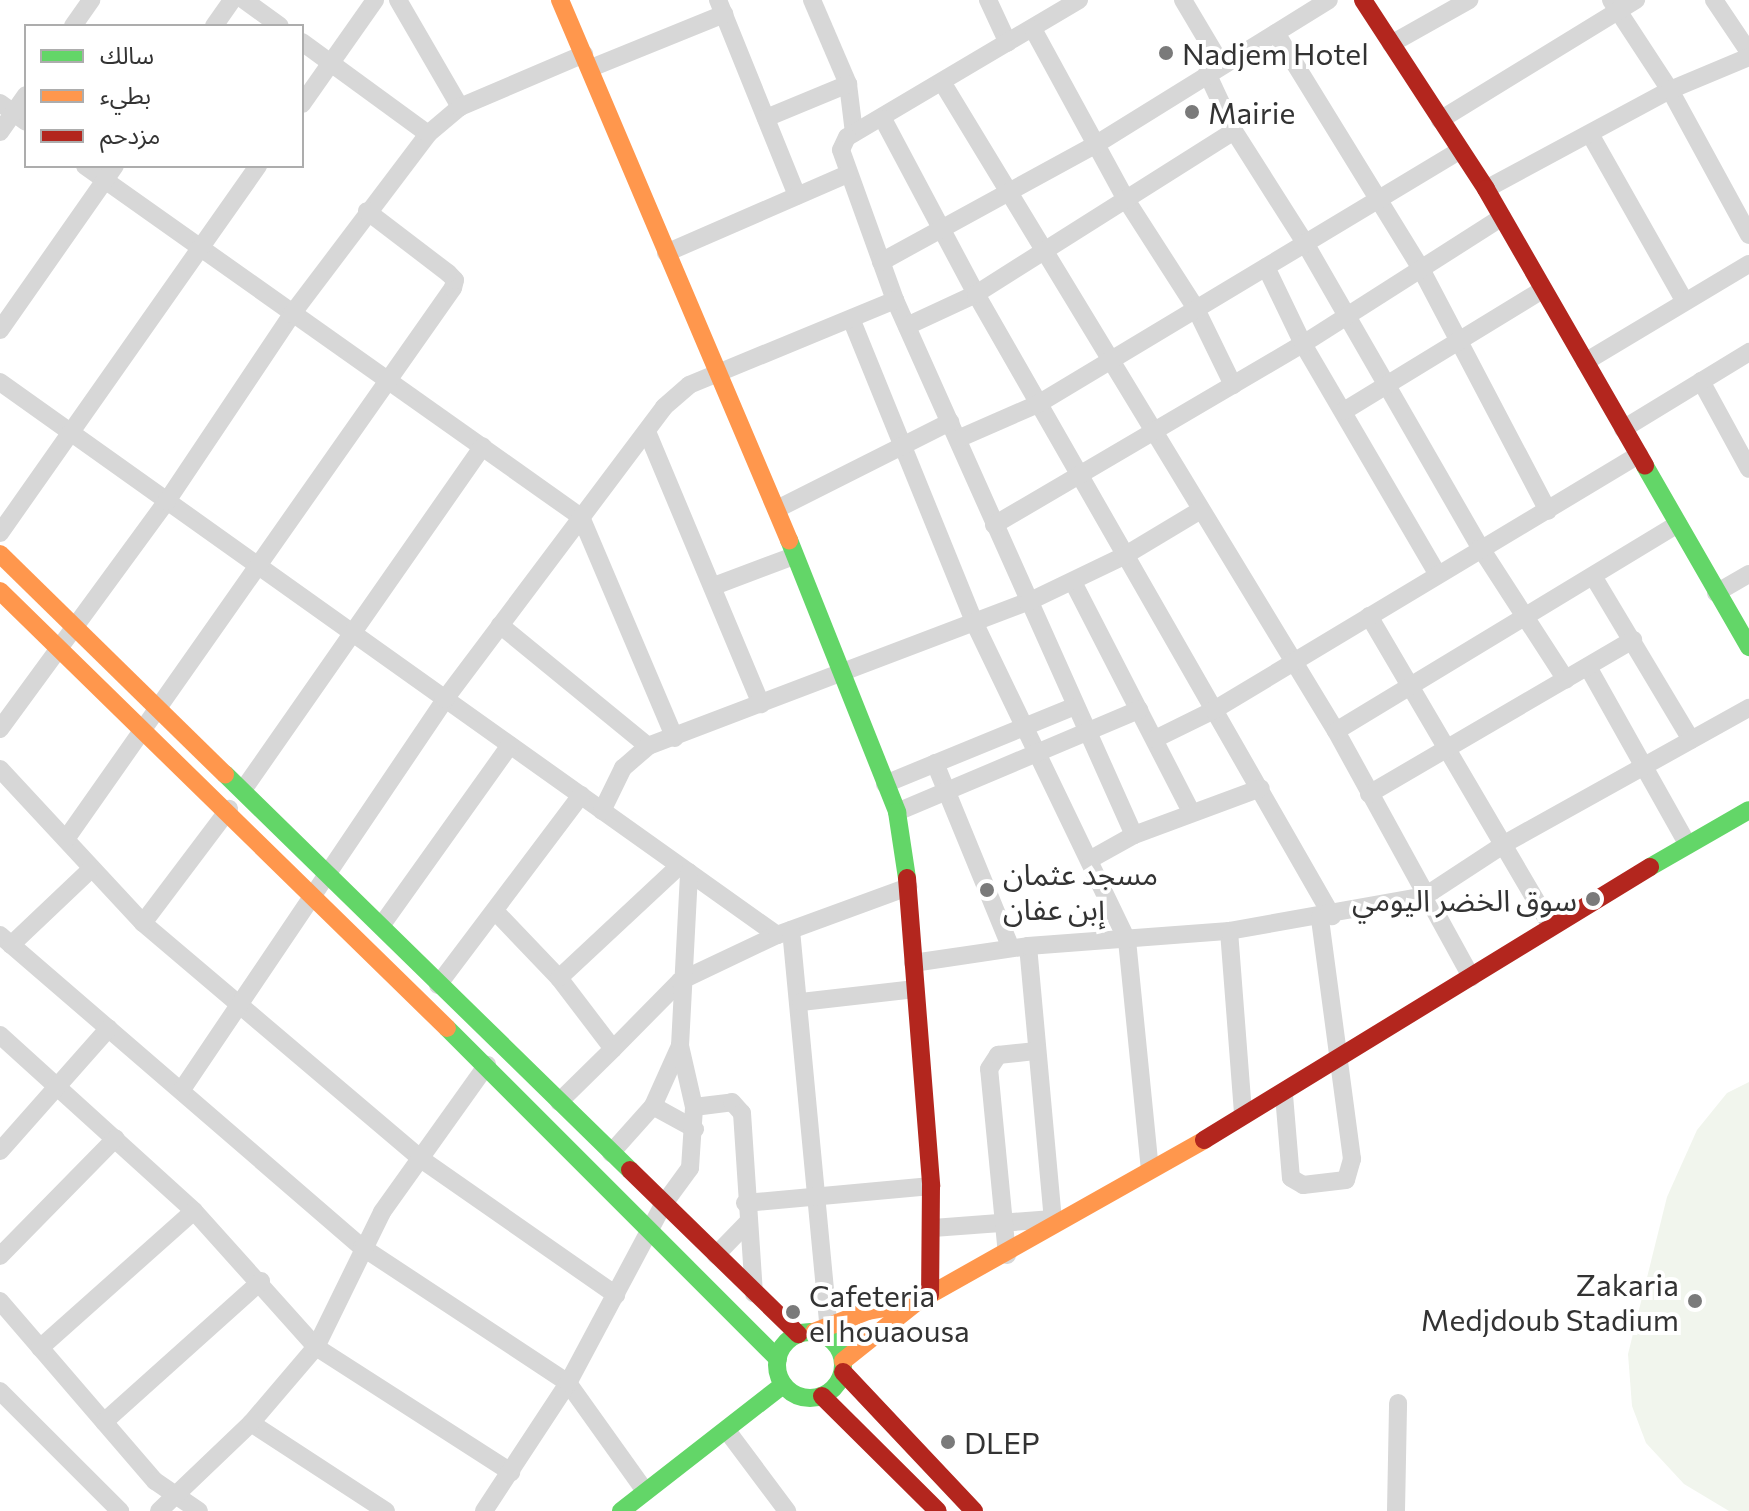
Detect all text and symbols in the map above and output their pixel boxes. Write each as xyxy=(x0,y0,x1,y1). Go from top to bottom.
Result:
legend xyxy=(24,24,304,168)
place label: Nadjem Hotel xyxy=(1182,35,1369,71)
text: سالك xyxy=(100,40,154,69)
marker: Nadjem Hotel xyxy=(1157,44,1175,62)
text: بطيء xyxy=(100,80,151,109)
place label: Mairie xyxy=(1208,94,1295,130)
marker: Mairie xyxy=(1183,103,1201,121)
text: مزدحم xyxy=(100,120,160,149)
place label: مسجد عثمان إبن عفان xyxy=(1003,855,1158,926)
marker: مسجد عثمان إبن عفان xyxy=(978,881,996,899)
place label: سوق الخضر اليومي xyxy=(1352,881,1577,917)
marker: سوق الخضر اليومي xyxy=(1584,890,1602,908)
place label: Zakaria Medjdoub Stadium xyxy=(1421,1266,1679,1336)
place label: Cafeteria el houaousa xyxy=(809,1277,970,1348)
marker: Zakaria Medjdoub Stadium xyxy=(1686,1292,1704,1310)
marker: Cafeteria el houaousa xyxy=(784,1303,802,1321)
place label: DLEP xyxy=(964,1424,1040,1460)
marker: DLEP xyxy=(939,1433,957,1451)

